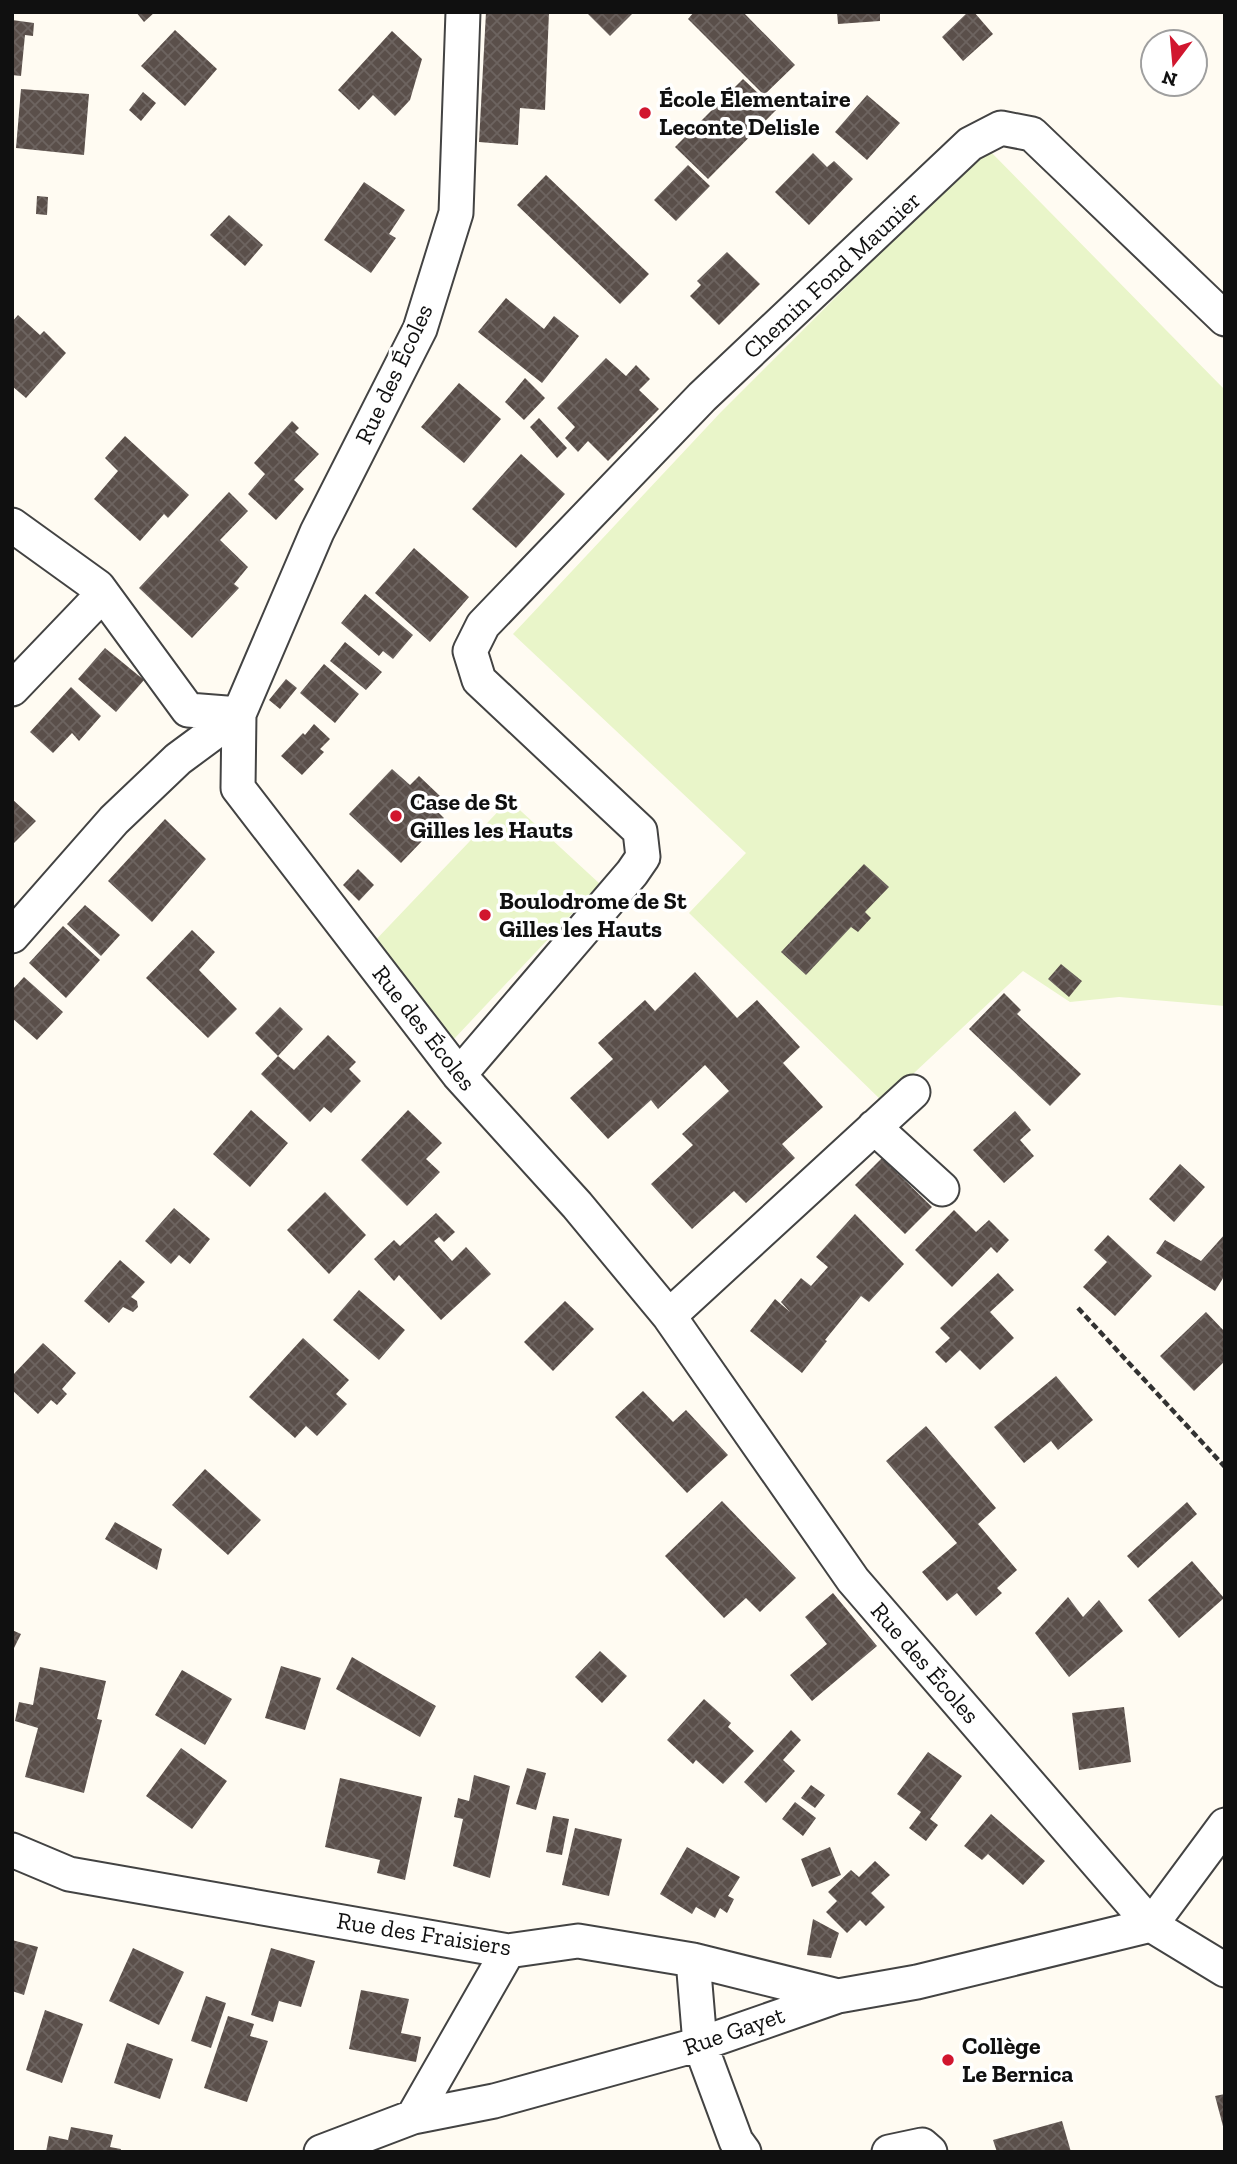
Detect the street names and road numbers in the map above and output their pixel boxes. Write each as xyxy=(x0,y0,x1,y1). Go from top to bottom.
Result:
street label: Chemin Fond Maunier xyxy=(737,185,926,364)
street label: Rue des Écoles xyxy=(348,299,439,448)
street label: Rue des Écoles xyxy=(366,959,482,1096)
street label: Rue des Écoles xyxy=(865,1596,986,1729)
street label: Rue des Fraisiers xyxy=(335,1905,513,1962)
street label: Rue Gayet xyxy=(680,2000,788,2061)

